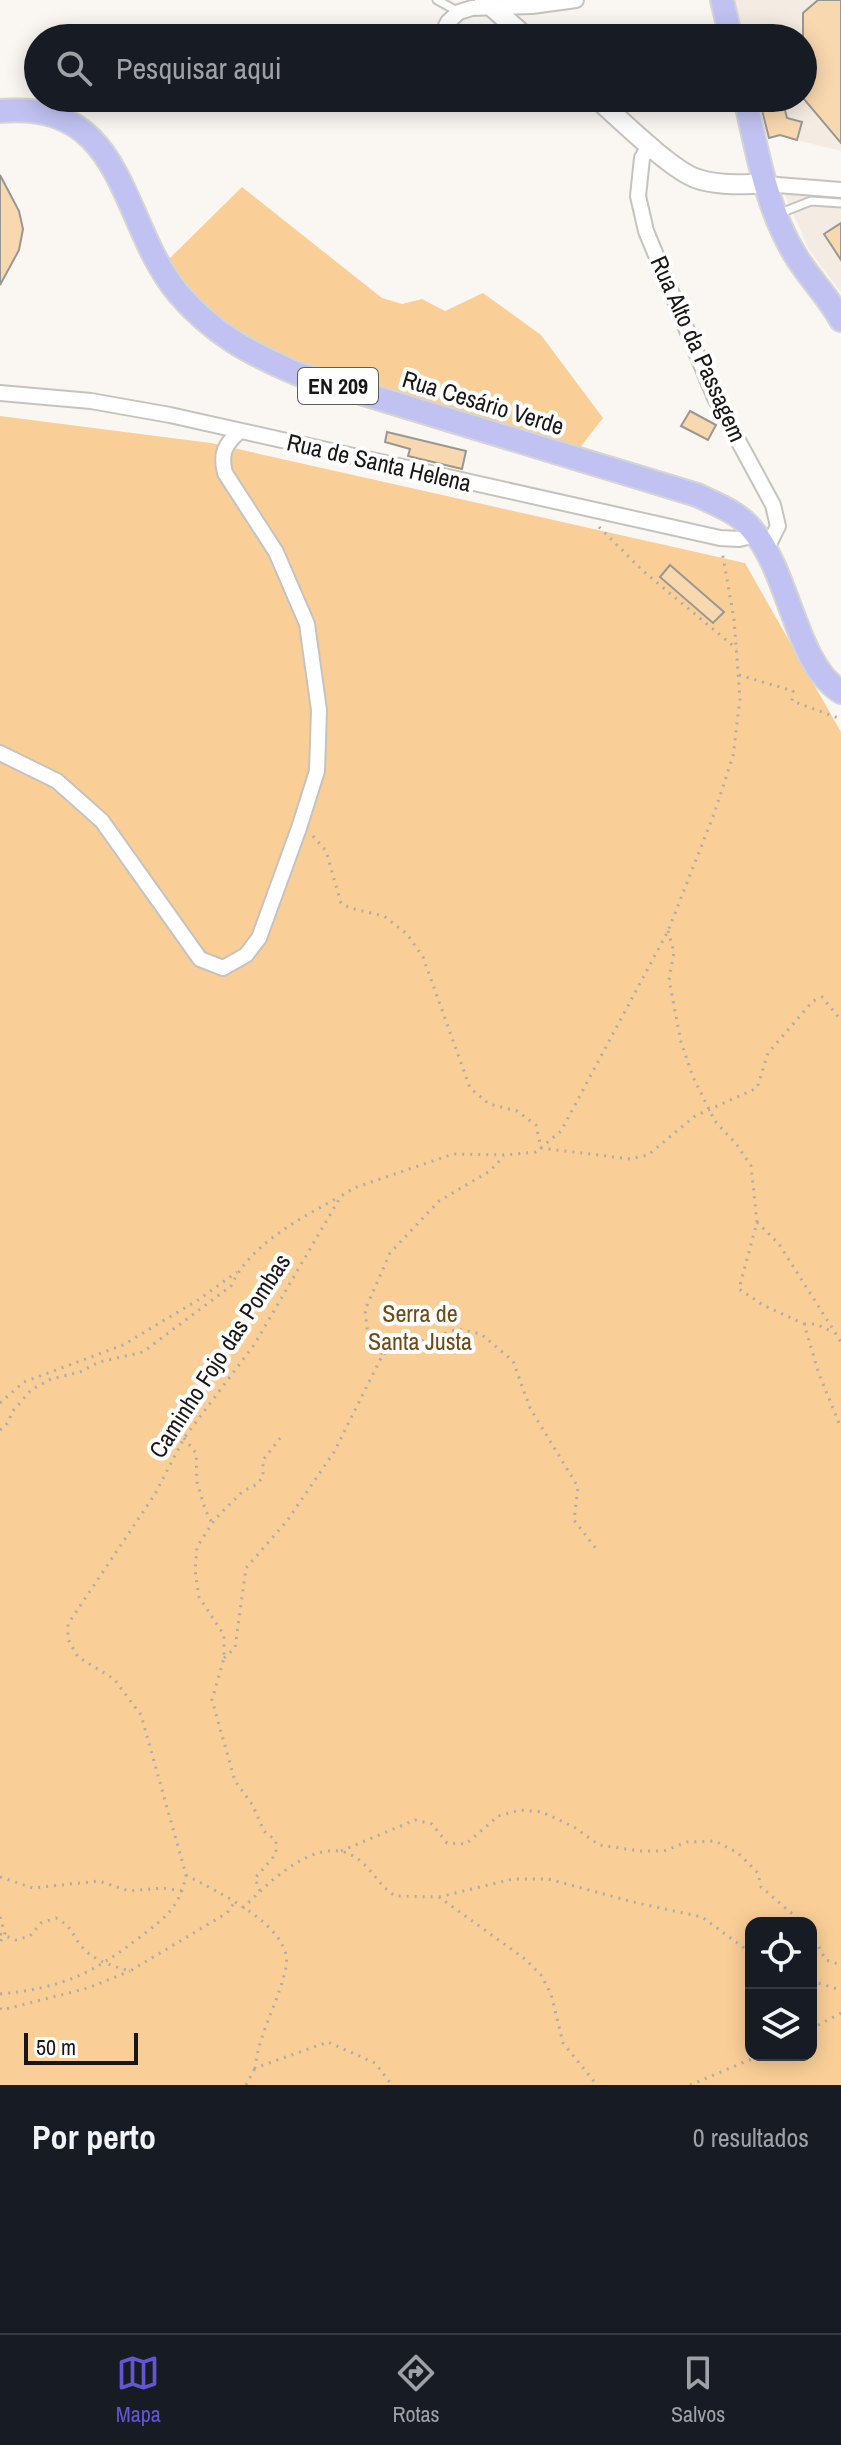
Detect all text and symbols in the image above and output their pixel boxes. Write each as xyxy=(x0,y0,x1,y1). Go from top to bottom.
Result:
search box xyxy=(24,24,817,112)
icon: search xyxy=(52,46,96,90)
text: Pesquisar aqui xyxy=(116,48,281,88)
street label: Rua Alto da Passagem xyxy=(644,251,754,447)
street label: Rua Cesário Verde xyxy=(399,362,568,442)
road number: EN 209 xyxy=(298,368,378,404)
street label: Rua de Santa Helena xyxy=(284,425,475,499)
street label: Caminho Fojo das Pombas xyxy=(141,1247,297,1464)
park label: Serra de Santa Justa xyxy=(368,1297,472,1357)
map controls xyxy=(745,1917,817,2061)
button: locate xyxy=(745,1917,817,1989)
button: layers xyxy=(745,1989,817,2061)
scale bar xyxy=(24,2029,138,2065)
text: 50 m xyxy=(36,2032,76,2062)
text: Por perto xyxy=(32,2114,156,2160)
text: 0 resultados xyxy=(693,2120,809,2155)
tab: Mapa xyxy=(116,2351,161,2429)
tab: Rotas xyxy=(392,2351,440,2429)
tab: Salvos xyxy=(671,2351,725,2429)

